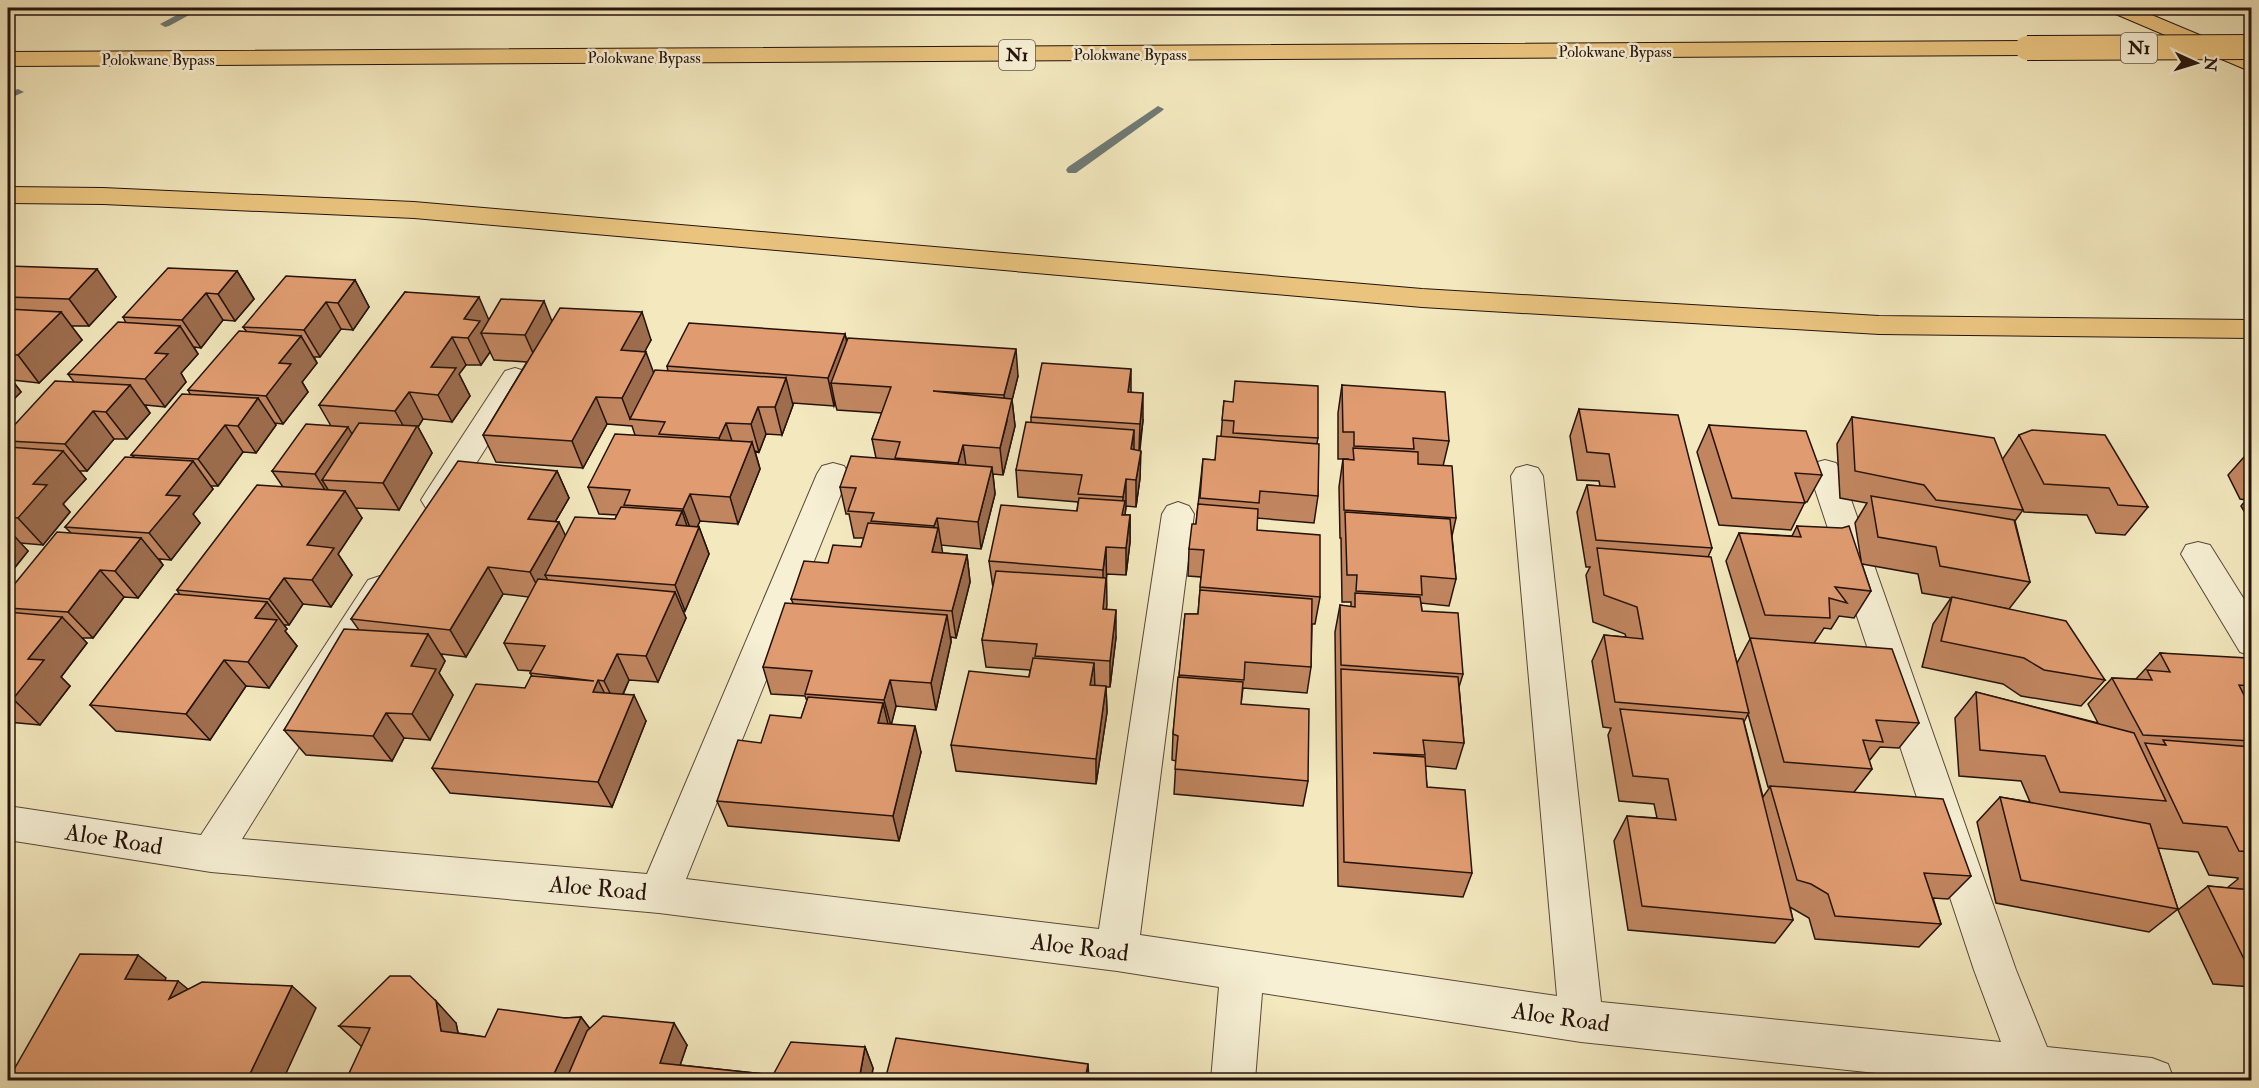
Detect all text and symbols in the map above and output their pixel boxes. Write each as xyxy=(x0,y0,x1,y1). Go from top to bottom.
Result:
road number: N1 xyxy=(2121,33,2157,63)
north arrow xyxy=(2166,33,2226,93)
road number: N1 xyxy=(999,40,1035,70)
street label: Polokwane Bypass xyxy=(1558,42,1672,63)
street label: Polokwane Bypass xyxy=(1073,45,1187,66)
street label: Polokwane Bypass xyxy=(587,48,701,69)
street label: Polokwane Bypass xyxy=(101,50,215,71)
text: N xyxy=(2199,55,2221,72)
street label: Aloe Road xyxy=(62,816,165,863)
street label: Aloe Road xyxy=(547,869,648,908)
street label: Aloe Road xyxy=(1028,926,1131,969)
street label: Aloe Road xyxy=(1509,995,1612,1040)

